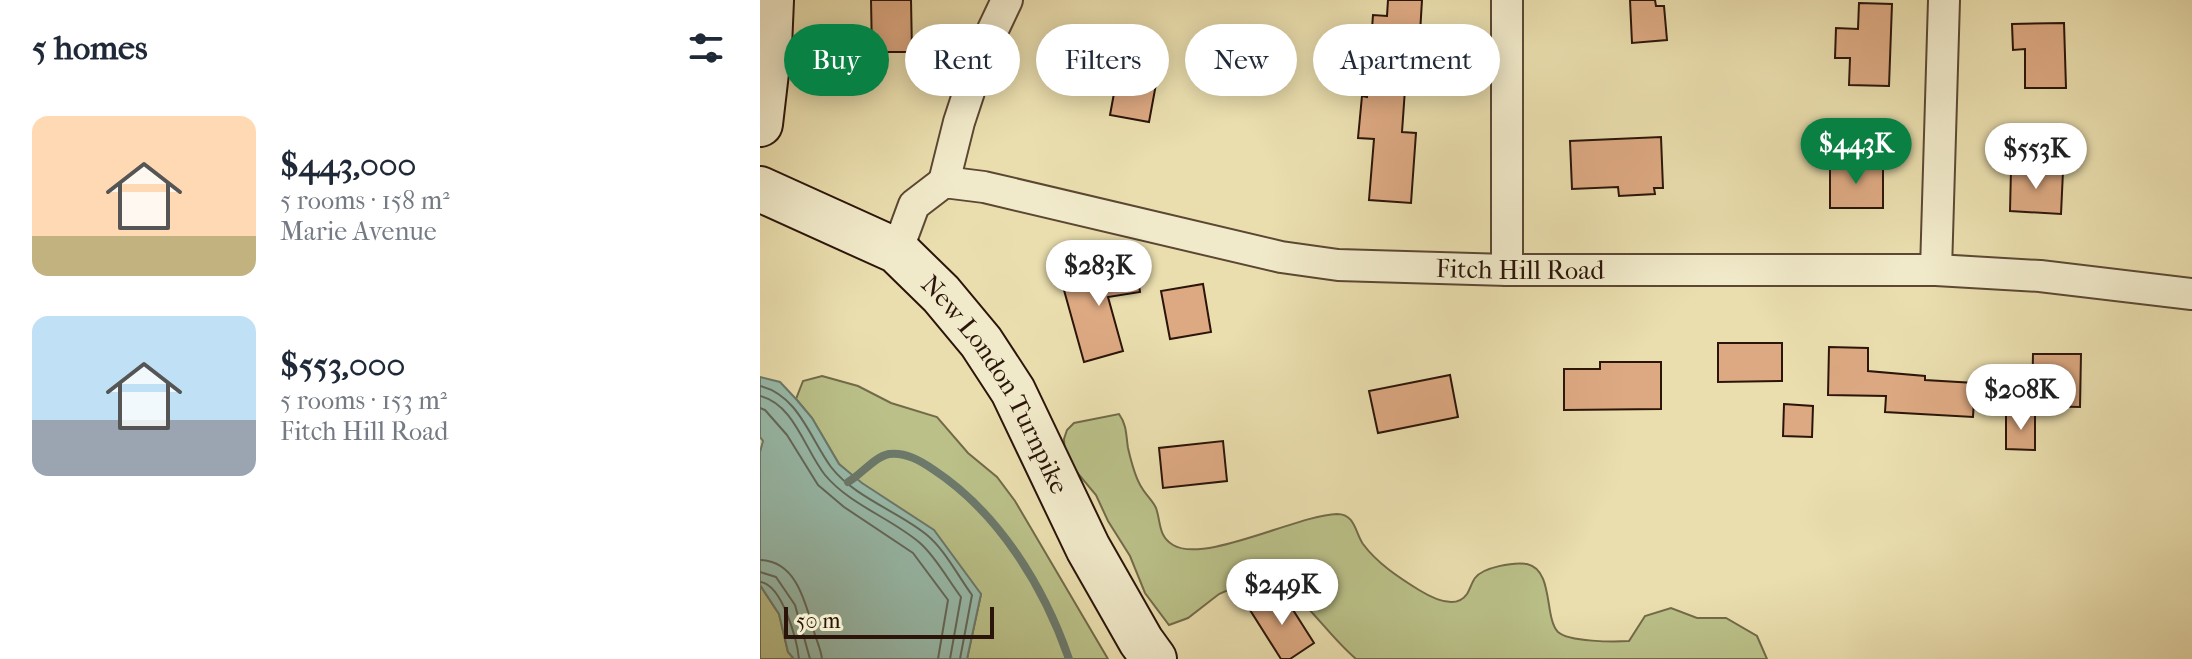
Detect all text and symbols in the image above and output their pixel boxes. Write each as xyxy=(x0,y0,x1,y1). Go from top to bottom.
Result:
chip: Buy xyxy=(784,24,889,96)
chip: Rent xyxy=(905,24,1020,96)
chip: Filters xyxy=(1036,24,1169,96)
chip: New xyxy=(1185,24,1297,96)
chip: Apartment xyxy=(1313,24,1500,96)
icon: filters xyxy=(684,26,728,70)
text: 5 homes xyxy=(32,28,147,68)
pin: $443K xyxy=(1800,118,1912,186)
pin: $553K xyxy=(1980,123,2092,191)
text: $443K xyxy=(1819,128,1893,159)
text: $553K xyxy=(2003,133,2069,164)
text: $443,000 xyxy=(280,145,416,185)
icon: home xyxy=(96,148,192,244)
text: 5 rooms · 158 m² xyxy=(280,185,450,216)
text: Marie Avenue xyxy=(280,216,437,247)
pin: $283K xyxy=(1043,240,1155,308)
text: $283K xyxy=(1064,250,1134,281)
street label: Fitch Hill Road xyxy=(1435,253,1605,286)
street label: New London Turnpike xyxy=(915,269,1075,499)
text: $553,000 xyxy=(280,345,405,385)
icon: home xyxy=(96,348,192,444)
pin: $208K xyxy=(1965,364,2077,432)
text: $208K xyxy=(1984,374,2058,405)
text: 5 rooms · 153 m² xyxy=(280,385,447,416)
text: Fitch Hill Road xyxy=(280,416,448,447)
pin: $249K xyxy=(1226,559,1338,627)
text: $249K xyxy=(1244,569,1320,600)
scale bar xyxy=(784,603,994,639)
text: 50 m xyxy=(796,608,841,634)

